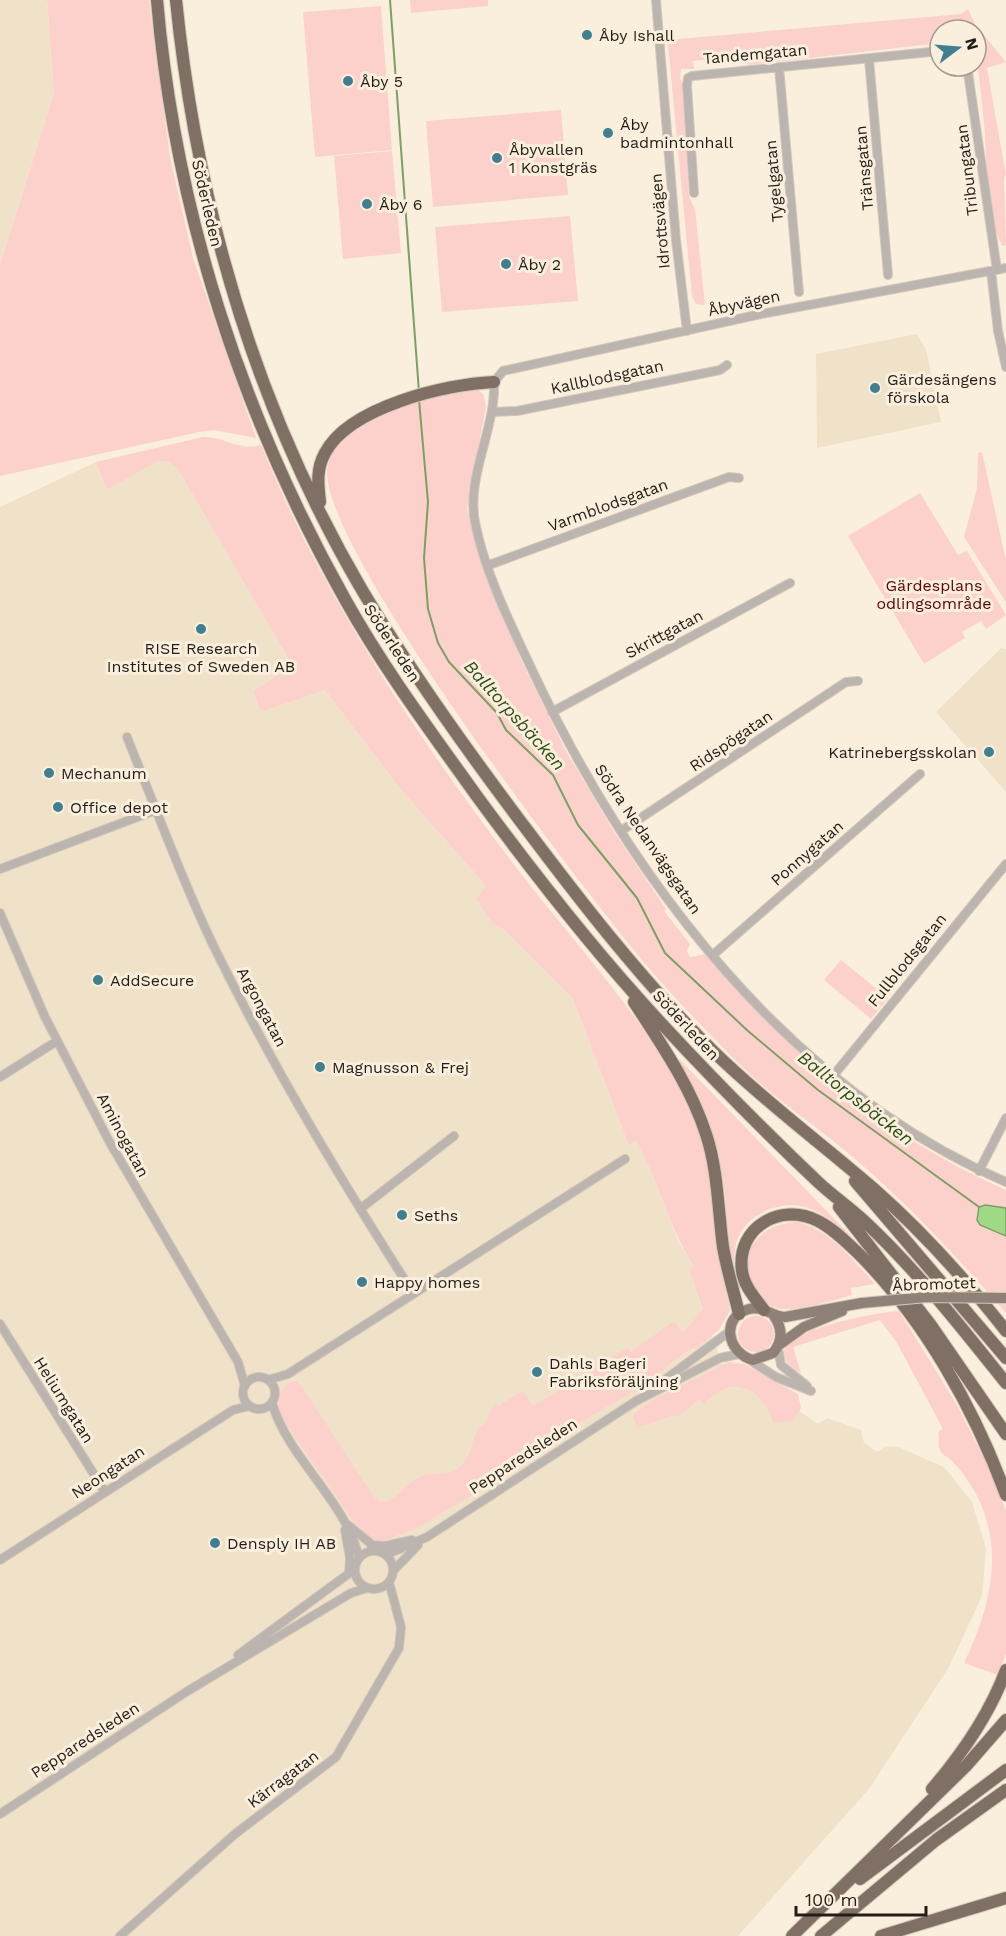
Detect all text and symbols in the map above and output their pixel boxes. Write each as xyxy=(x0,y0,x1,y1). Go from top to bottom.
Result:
north arrow xyxy=(928,18,988,78)
place label: Åby Ishall xyxy=(599,26,675,45)
marker: Åby Ishall xyxy=(580,28,594,42)
text: N xyxy=(961,36,983,52)
street label: Tandemgatan xyxy=(702,40,808,68)
place label: Åby 5 xyxy=(360,72,403,91)
marker: Åby 5 xyxy=(341,74,355,88)
place label: Åby badmintonhall xyxy=(620,115,733,152)
street label: Tribungatan xyxy=(952,123,982,217)
street label: Tränsgatan xyxy=(851,125,877,211)
marker: Åby badmintonhall xyxy=(601,126,615,140)
street label: Tygelgatan xyxy=(761,139,787,223)
place label: Åbyvallen 1 Konstgräs xyxy=(509,140,597,177)
marker: Åbyvallen 1 Konstgräs xyxy=(490,151,504,165)
street label: Söderleden xyxy=(188,158,226,248)
street label: Idrottsvägen xyxy=(646,172,674,270)
place label: Åby 6 xyxy=(379,195,422,214)
marker: Åby 6 xyxy=(360,197,374,211)
place label: Åby 2 xyxy=(518,255,561,274)
marker: Åby 2 xyxy=(499,257,513,271)
street label: Åbyvägen xyxy=(706,286,782,320)
street label: Kallblodsgatan xyxy=(549,356,665,398)
place label: Gärdesängens förskola xyxy=(887,370,997,407)
marker: Gärdesängens förskola xyxy=(868,381,882,395)
street label: Varmblodsgatan xyxy=(545,474,671,536)
park label: Gärdesplans odlingsområde xyxy=(876,576,992,613)
street label: Söderleden xyxy=(360,601,424,685)
street label: Skrittgatan xyxy=(622,606,706,662)
marker: RISE Research Institutes of Sweden AB xyxy=(194,622,208,636)
place label: RISE Research Institutes of Sweden AB xyxy=(107,639,295,676)
water label: Balltorpsbäcken xyxy=(460,656,570,774)
street label: Ridspögatan xyxy=(686,706,776,776)
place label: Katrinebergsskolan xyxy=(828,743,977,762)
marker: Katrinebergsskolan xyxy=(982,745,996,759)
street label: Södra Nedanvägsgatan xyxy=(591,760,705,918)
place label: Mechanum xyxy=(61,764,147,783)
marker: Mechanum xyxy=(42,766,56,780)
place label: Office depot xyxy=(70,798,168,817)
marker: Office depot xyxy=(51,800,65,814)
street label: Ponnygatan xyxy=(767,816,847,890)
street label: Fullblodsgatan xyxy=(864,909,950,1011)
street label: Argongatan xyxy=(233,964,291,1050)
place label: AddSecure xyxy=(110,971,194,990)
marker: AddSecure xyxy=(91,973,105,987)
street label: Söderleden xyxy=(649,986,723,1064)
water label: Balltorpsbäcken xyxy=(794,1046,918,1150)
place label: Magnusson & Frej xyxy=(332,1058,469,1077)
marker: Magnusson & Frej xyxy=(313,1060,327,1074)
street label: Aminogatan xyxy=(93,1090,153,1180)
place label: Seths xyxy=(414,1206,458,1225)
marker: Seths xyxy=(395,1208,409,1222)
place label: Happy homes xyxy=(374,1273,480,1292)
street label: Åbromotet xyxy=(892,1273,976,1295)
marker: Happy homes xyxy=(355,1275,369,1289)
street label: Heliumgatan xyxy=(30,1353,98,1447)
place label: Dahls Bageri Fabriksföräljning xyxy=(549,1354,678,1391)
marker: Dahls Bageri Fabriksföräljning xyxy=(530,1365,544,1379)
street label: Pepparedsleden xyxy=(465,1414,581,1498)
street label: Neongatan xyxy=(68,1441,148,1503)
place label: Densply IH AB xyxy=(227,1534,336,1553)
marker: Densply IH AB xyxy=(208,1536,222,1550)
street label: Pepparedsleden xyxy=(27,1698,143,1782)
street label: Kärragatan xyxy=(244,1746,322,1812)
scale bar xyxy=(796,1879,926,1917)
text: 100 m xyxy=(805,1889,858,1910)

